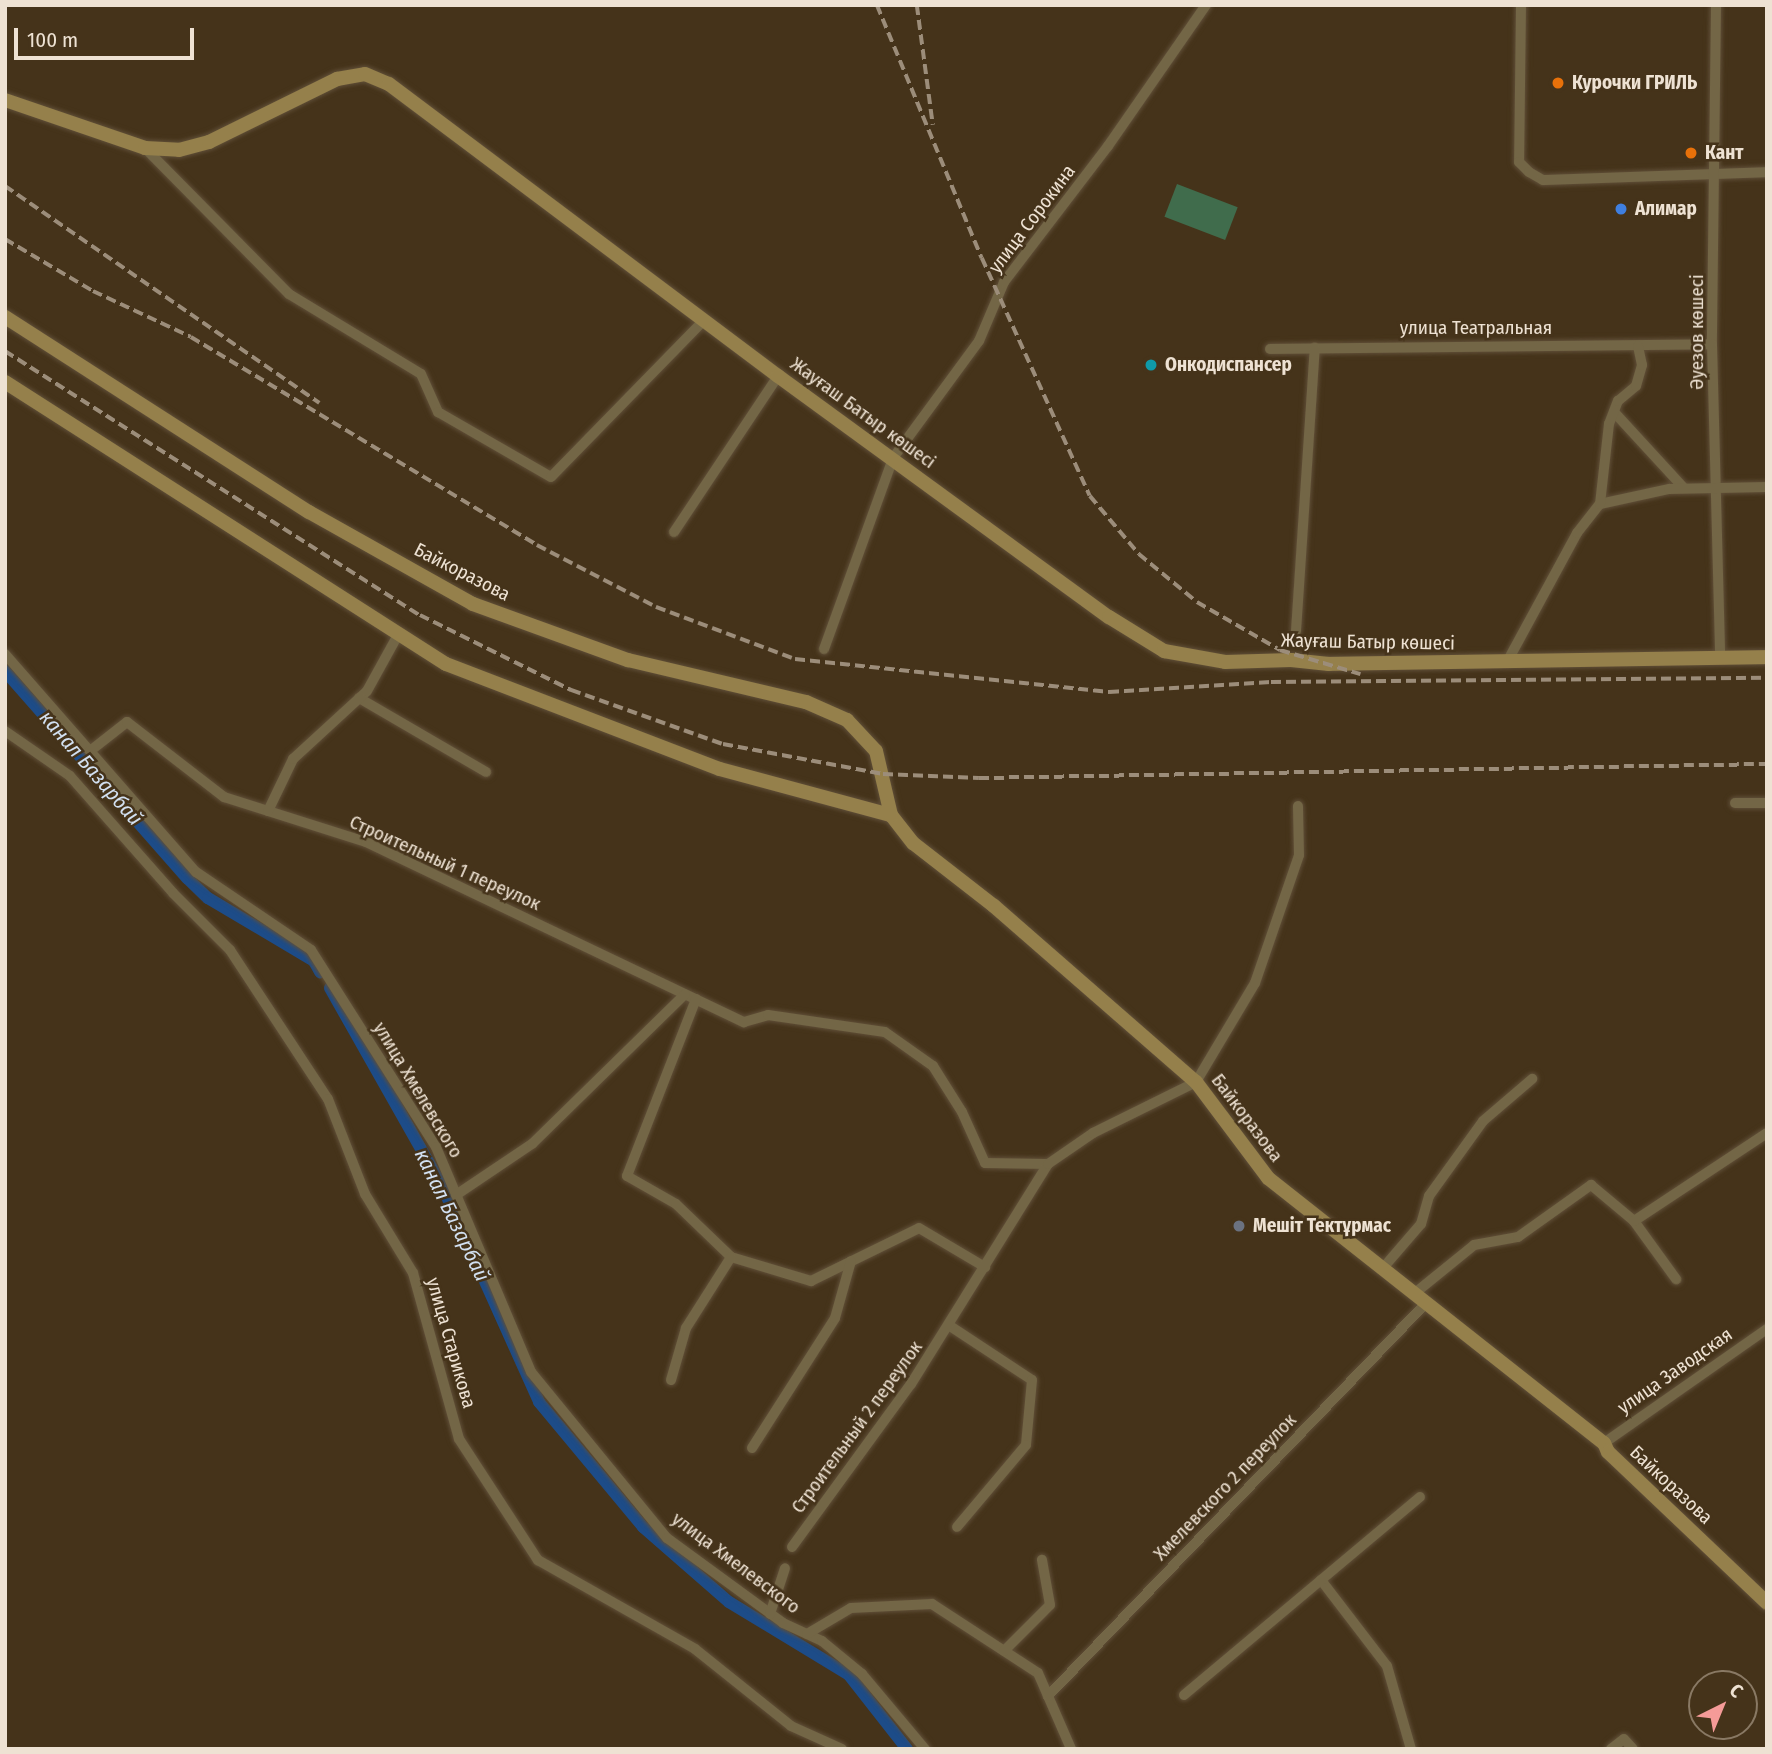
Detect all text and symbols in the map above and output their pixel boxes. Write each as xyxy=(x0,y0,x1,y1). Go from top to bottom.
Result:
scale bar xyxy=(18,14,198,58)
text: 100 m xyxy=(27,27,78,53)
place label: Курочки ГРИЛЬ xyxy=(1572,72,1697,94)
marker: Курочки ГРИЛЬ xyxy=(1550,75,1566,91)
place label: Кант xyxy=(1705,142,1743,164)
marker: Кант xyxy=(1683,145,1699,161)
street label: улица Сорокина xyxy=(984,160,1080,278)
place label: Алимар xyxy=(1635,198,1697,220)
marker: Алимар xyxy=(1613,201,1629,217)
street label: Әуезов көшесі xyxy=(1686,274,1708,390)
street label: улица Театральная xyxy=(1400,317,1552,339)
street label: Жауғаш Батыр көшесі xyxy=(786,353,940,473)
place label: Онкодиспансер xyxy=(1165,354,1292,376)
marker: Онкодиспансер xyxy=(1143,357,1159,373)
street label: Байкоразова xyxy=(410,538,514,606)
street label: Жауғаш Батыр көшесі xyxy=(1281,629,1455,655)
water label: канал Базарбай xyxy=(34,705,148,831)
street label: Строительный 1 переулок xyxy=(346,811,544,915)
street label: улица Хмелевского xyxy=(368,1018,468,1162)
street label: Байкоразова xyxy=(1206,1069,1288,1167)
water label: канал Базарбай xyxy=(409,1145,495,1285)
place label: Мешіт Тектұрмас xyxy=(1253,1215,1391,1237)
marker: Мешіт Тектұрмас xyxy=(1231,1218,1247,1234)
street label: улица Старикова xyxy=(421,1275,481,1411)
street label: улица Заводская xyxy=(1613,1323,1737,1419)
street label: Строительный 2 переулок xyxy=(787,1336,927,1518)
street label: Хмелевского 2 переулок xyxy=(1149,1409,1301,1565)
street label: Байкоразова xyxy=(1625,1441,1717,1529)
street label: улица Хмелевского xyxy=(667,1507,805,1619)
north arrow xyxy=(1688,1670,1758,1740)
text: С xyxy=(1725,1679,1748,1703)

